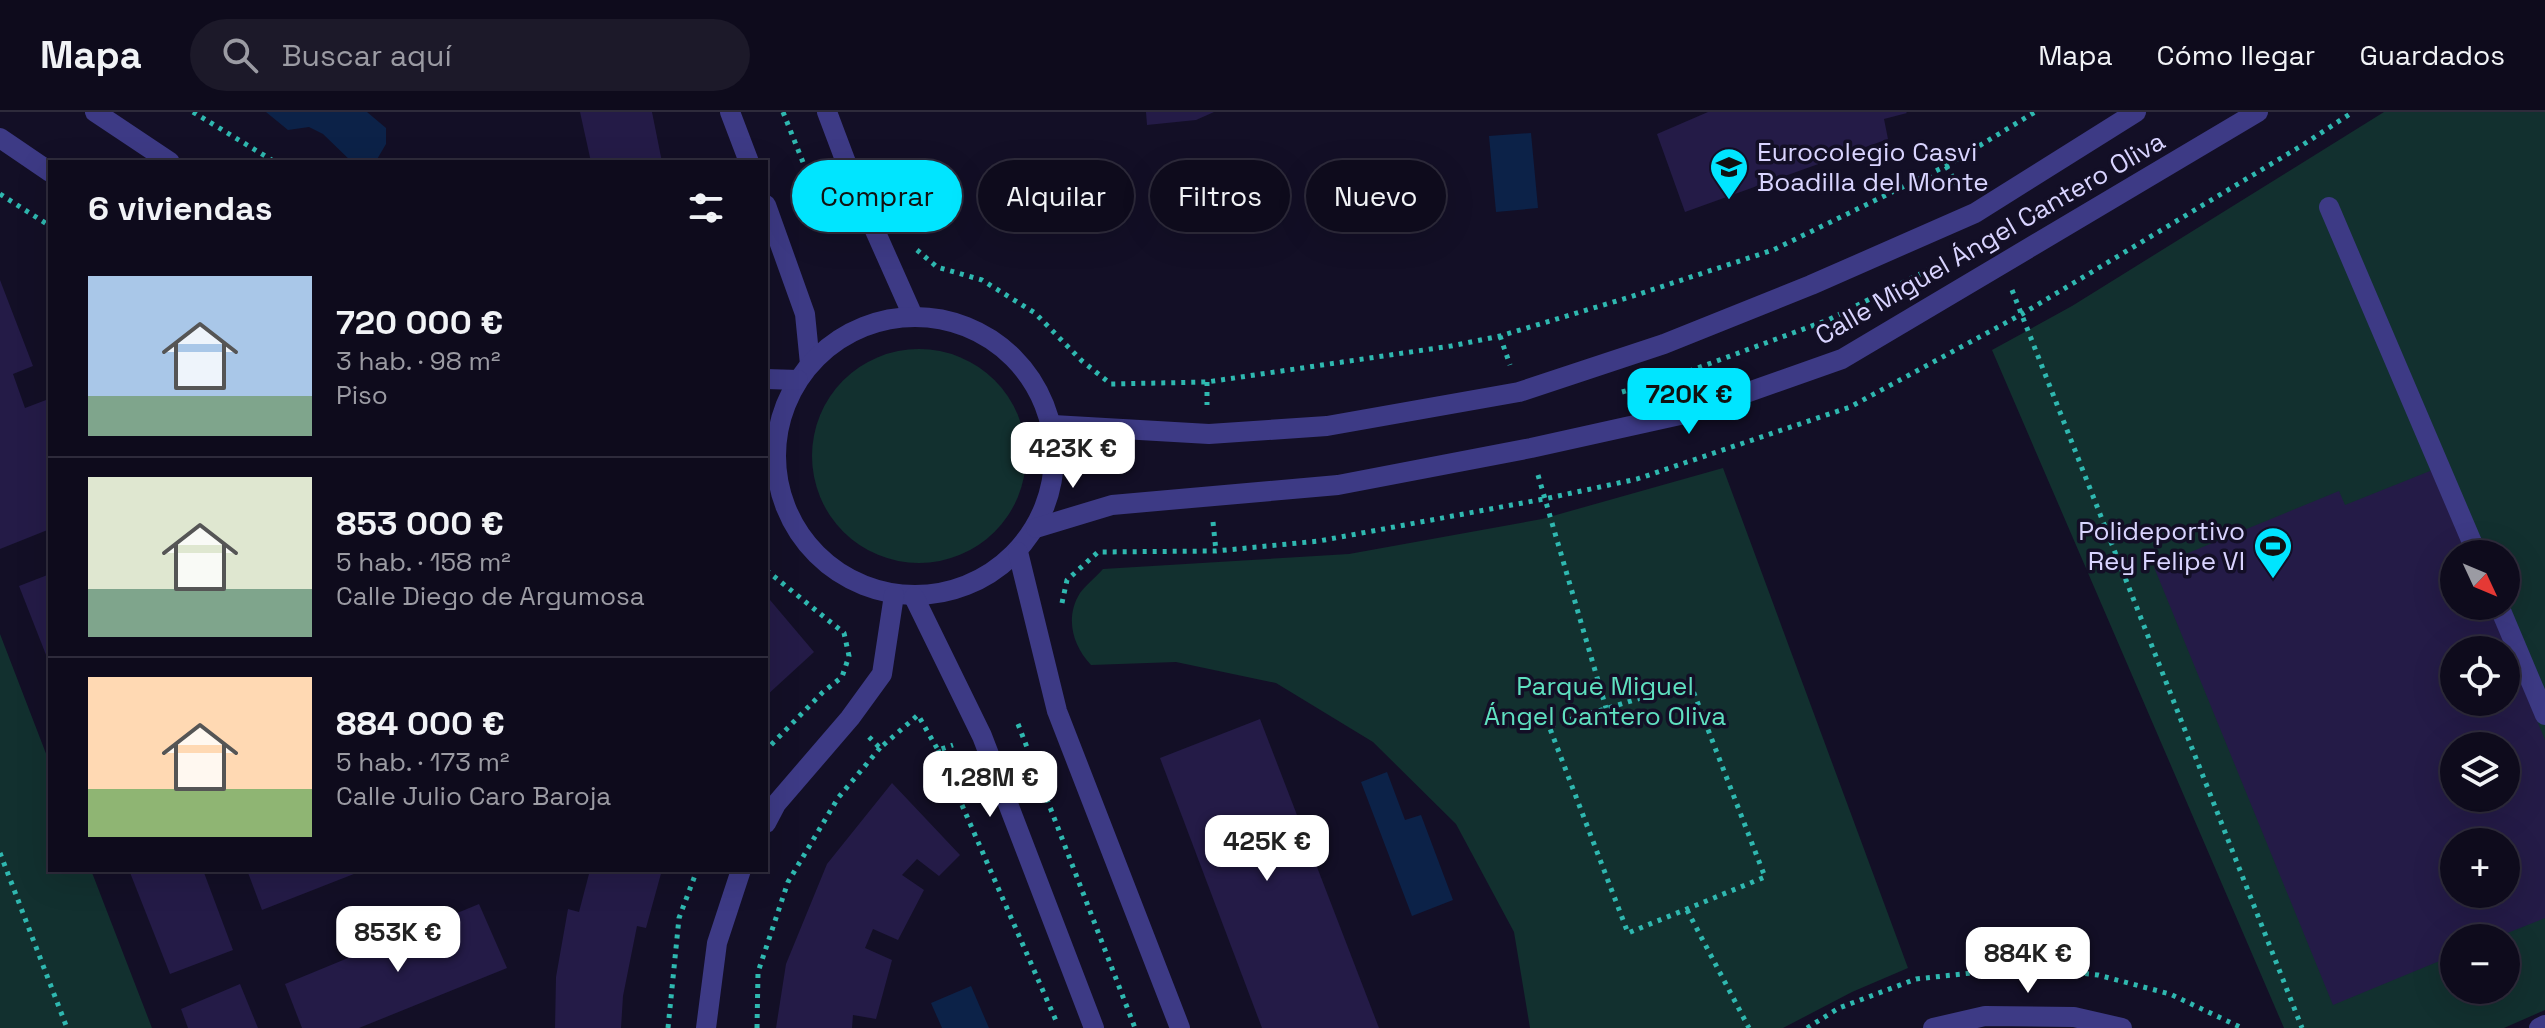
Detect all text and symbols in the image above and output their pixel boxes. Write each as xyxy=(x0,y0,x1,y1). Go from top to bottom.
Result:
search box xyxy=(190,19,750,91)
text: Mapa xyxy=(40,31,142,79)
icon: search xyxy=(218,33,262,77)
text: Buscar aquí xyxy=(282,36,452,75)
text: Mapa xyxy=(2038,37,2113,73)
text: Cómo llegar xyxy=(2157,37,2315,73)
text: Guardados xyxy=(2359,37,2505,73)
street label: Calle Miguel Ángel Cantero Oliva xyxy=(1809,124,2171,352)
place label: Eurocolegio Casvi Boadilla del Monte xyxy=(1757,135,1989,199)
school or university icon: Eurocolegio Casvi Boadilla del Monte xyxy=(1708,146,1750,201)
chip: Comprar xyxy=(792,160,962,232)
chip: Alquilar xyxy=(978,160,1134,232)
chip: Filtros xyxy=(1150,160,1290,232)
chip: Nuevo xyxy=(1306,160,1446,232)
icon: filters xyxy=(684,186,728,230)
text: 6 viviendas xyxy=(88,187,273,230)
text: 720 000 € xyxy=(336,301,503,344)
icon: home xyxy=(152,308,248,404)
text: 3 hab. · 98 m² xyxy=(336,344,500,378)
pin: 720K € xyxy=(1624,368,1754,436)
text: 720K € xyxy=(1645,377,1733,411)
text: Piso xyxy=(336,378,388,412)
pin: 423K € xyxy=(1008,422,1138,490)
text: 423K € xyxy=(1029,431,1117,465)
text: 853 000 € xyxy=(336,502,504,545)
icon: home xyxy=(152,509,248,605)
place label: Polideportivo Rey Felipe VI xyxy=(2078,514,2245,578)
sports icon: Polideportivo Rey Felipe VI xyxy=(2252,525,2294,580)
north arrow xyxy=(2440,540,2520,620)
map controls xyxy=(2440,540,2520,1004)
text: 5 hab. · 158 m² xyxy=(336,545,511,579)
text: Calle Diego de Argumosa xyxy=(336,579,645,613)
button: locate xyxy=(2440,636,2520,716)
park label: Parque Miguel Ángel Cantero Oliva xyxy=(1484,669,1726,733)
text: 884 000 € xyxy=(336,702,505,745)
icon: home xyxy=(152,709,248,805)
button: layers xyxy=(2440,732,2520,812)
text: 5 hab. · 173 m² xyxy=(336,745,509,779)
pin: 1.28M € xyxy=(916,751,1064,819)
text: 1.28M € xyxy=(941,760,1039,794)
text: Calle Julio Caro Baroja xyxy=(336,779,611,813)
pin: 425K € xyxy=(1202,815,1332,883)
text: 425K € xyxy=(1223,824,1311,858)
button: + xyxy=(2440,828,2520,908)
pin: 853K € xyxy=(333,906,463,974)
text: 853K € xyxy=(354,915,442,949)
button: − xyxy=(2440,924,2520,1004)
pin: 884K € xyxy=(1963,927,2093,995)
text: 884K € xyxy=(1984,936,2072,970)

